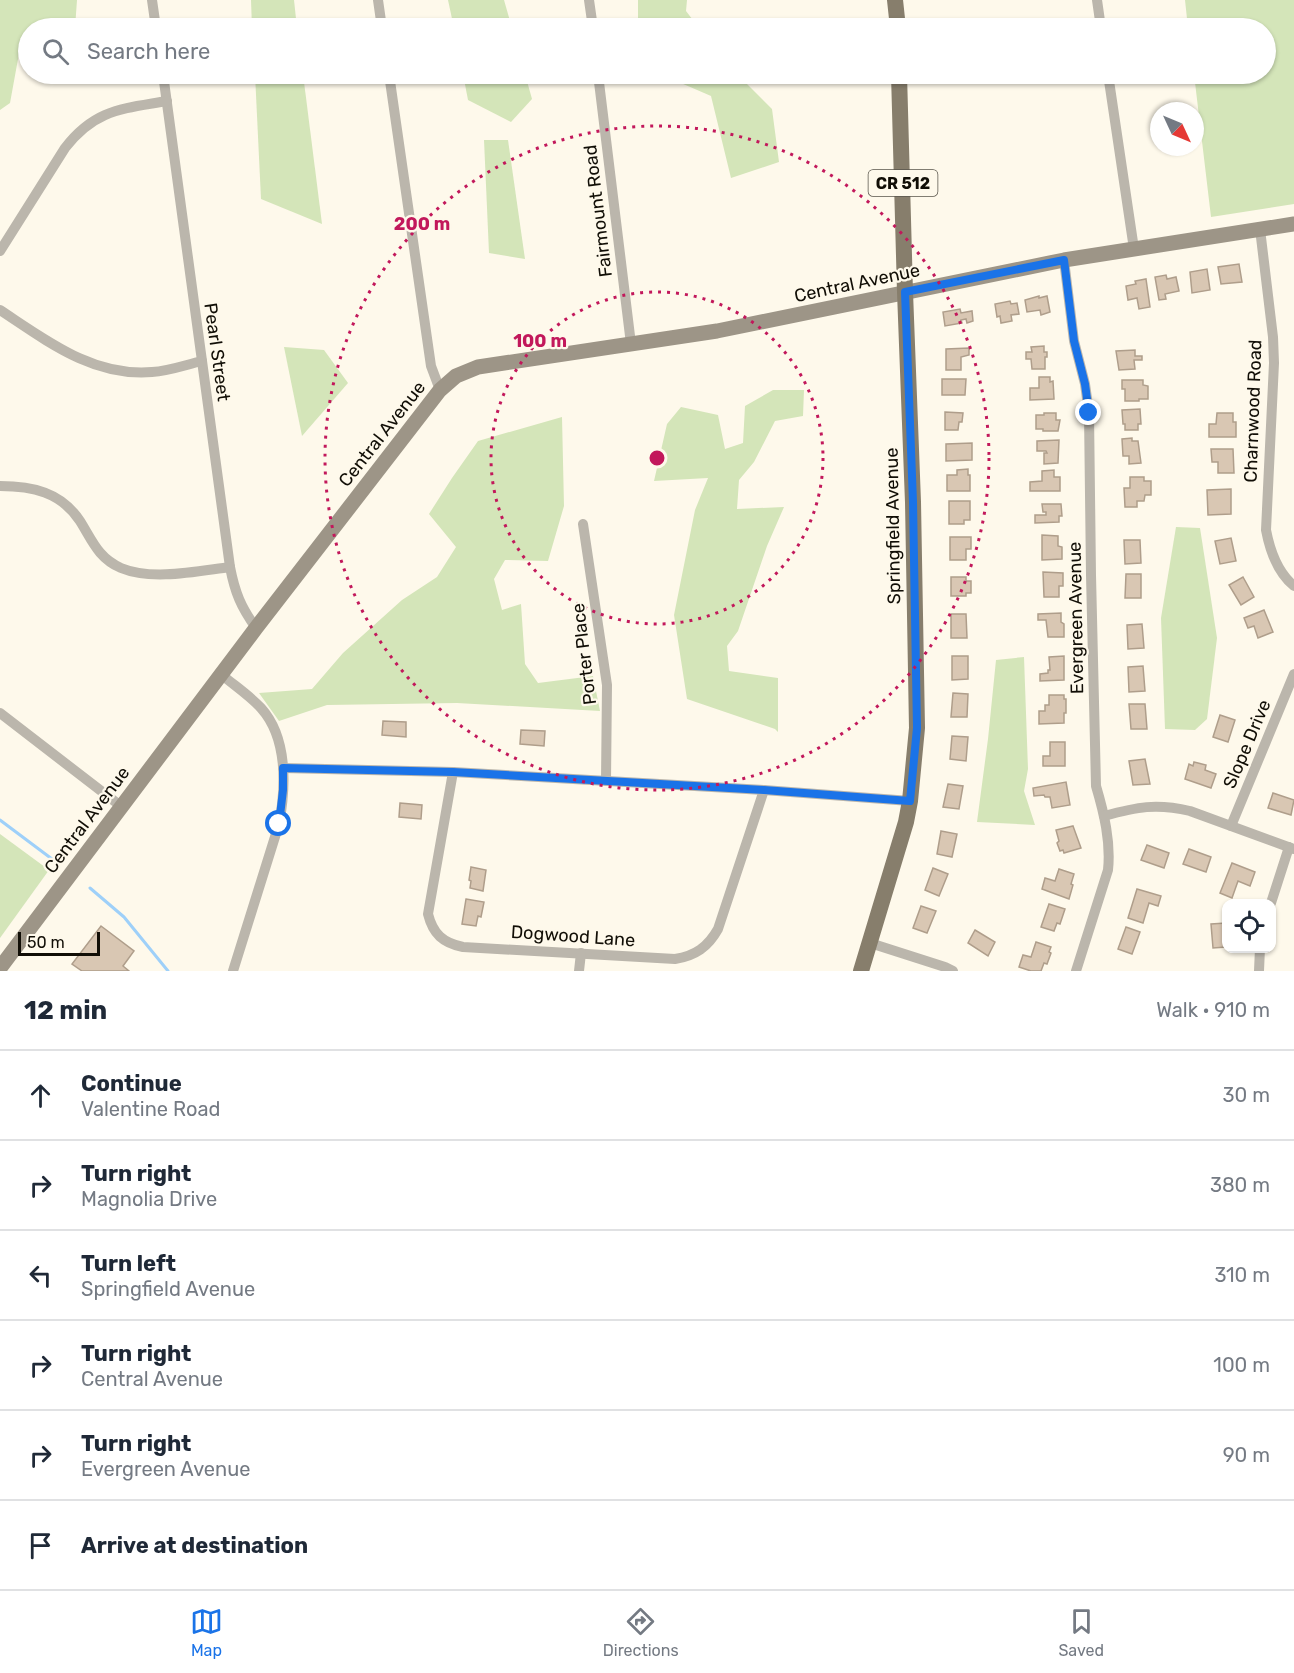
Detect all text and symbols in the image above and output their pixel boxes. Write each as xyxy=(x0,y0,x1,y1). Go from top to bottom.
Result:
search box xyxy=(18,18,1276,84)
icon: search xyxy=(39,35,72,68)
text: Search here xyxy=(87,38,210,65)
north arrow xyxy=(1150,102,1204,156)
street label: Fairmount Road xyxy=(579,144,617,278)
road number: CR 512 xyxy=(868,170,938,196)
text: 200 m xyxy=(394,213,450,235)
street label: Central Avenue xyxy=(792,259,922,307)
street label: Pearl Street xyxy=(199,301,235,403)
text: 100 m xyxy=(513,330,567,352)
street label: Charnwood Road xyxy=(1240,339,1266,483)
street label: Central Avenue xyxy=(334,377,430,491)
route end xyxy=(1075,399,1101,425)
street label: Springfield Avenue xyxy=(881,447,905,605)
centre of rings xyxy=(647,448,667,468)
street label: Evergreen Avenue xyxy=(1064,542,1088,694)
street label: Porter Place xyxy=(567,602,601,706)
street label: Slope Drive xyxy=(1218,696,1276,792)
street label: Central Avenue xyxy=(40,762,134,878)
route start xyxy=(265,810,291,836)
map controls xyxy=(1222,899,1276,953)
button: locate xyxy=(1222,899,1276,953)
street label: Dogwood Lane xyxy=(510,921,636,951)
scale bar xyxy=(18,929,100,956)
text: 50 m xyxy=(27,933,65,952)
text: 12 min xyxy=(24,995,107,1026)
text: Walk · 910 m xyxy=(1156,998,1270,1022)
text: Continue xyxy=(81,1070,182,1097)
icon: ahead xyxy=(24,1079,57,1112)
text: 30 m xyxy=(1223,1083,1270,1107)
text: Valentine Road xyxy=(81,1097,220,1121)
text: Turn right xyxy=(81,1160,191,1187)
icon: right xyxy=(24,1169,57,1202)
text: 380 m xyxy=(1210,1173,1270,1197)
text: Magnolia Drive xyxy=(81,1187,217,1211)
text: Turn left xyxy=(81,1250,176,1277)
icon: left xyxy=(24,1259,57,1292)
text: 310 m xyxy=(1214,1263,1270,1287)
text: Springfield Avenue xyxy=(81,1277,255,1301)
text: Turn right xyxy=(81,1340,191,1367)
icon: right xyxy=(24,1349,57,1382)
text: 100 m xyxy=(1213,1353,1270,1377)
text: Central Avenue xyxy=(81,1367,223,1391)
text: Turn right xyxy=(81,1430,191,1457)
icon: right xyxy=(24,1439,57,1472)
text: 90 m xyxy=(1223,1443,1270,1467)
text: Evergreen Avenue xyxy=(81,1457,250,1481)
icon: arrive xyxy=(24,1529,57,1562)
text: Arrive at destination xyxy=(81,1532,308,1559)
tab: Map xyxy=(190,1605,223,1660)
tab: Directions xyxy=(603,1605,679,1660)
tab: Saved xyxy=(1058,1605,1104,1660)

